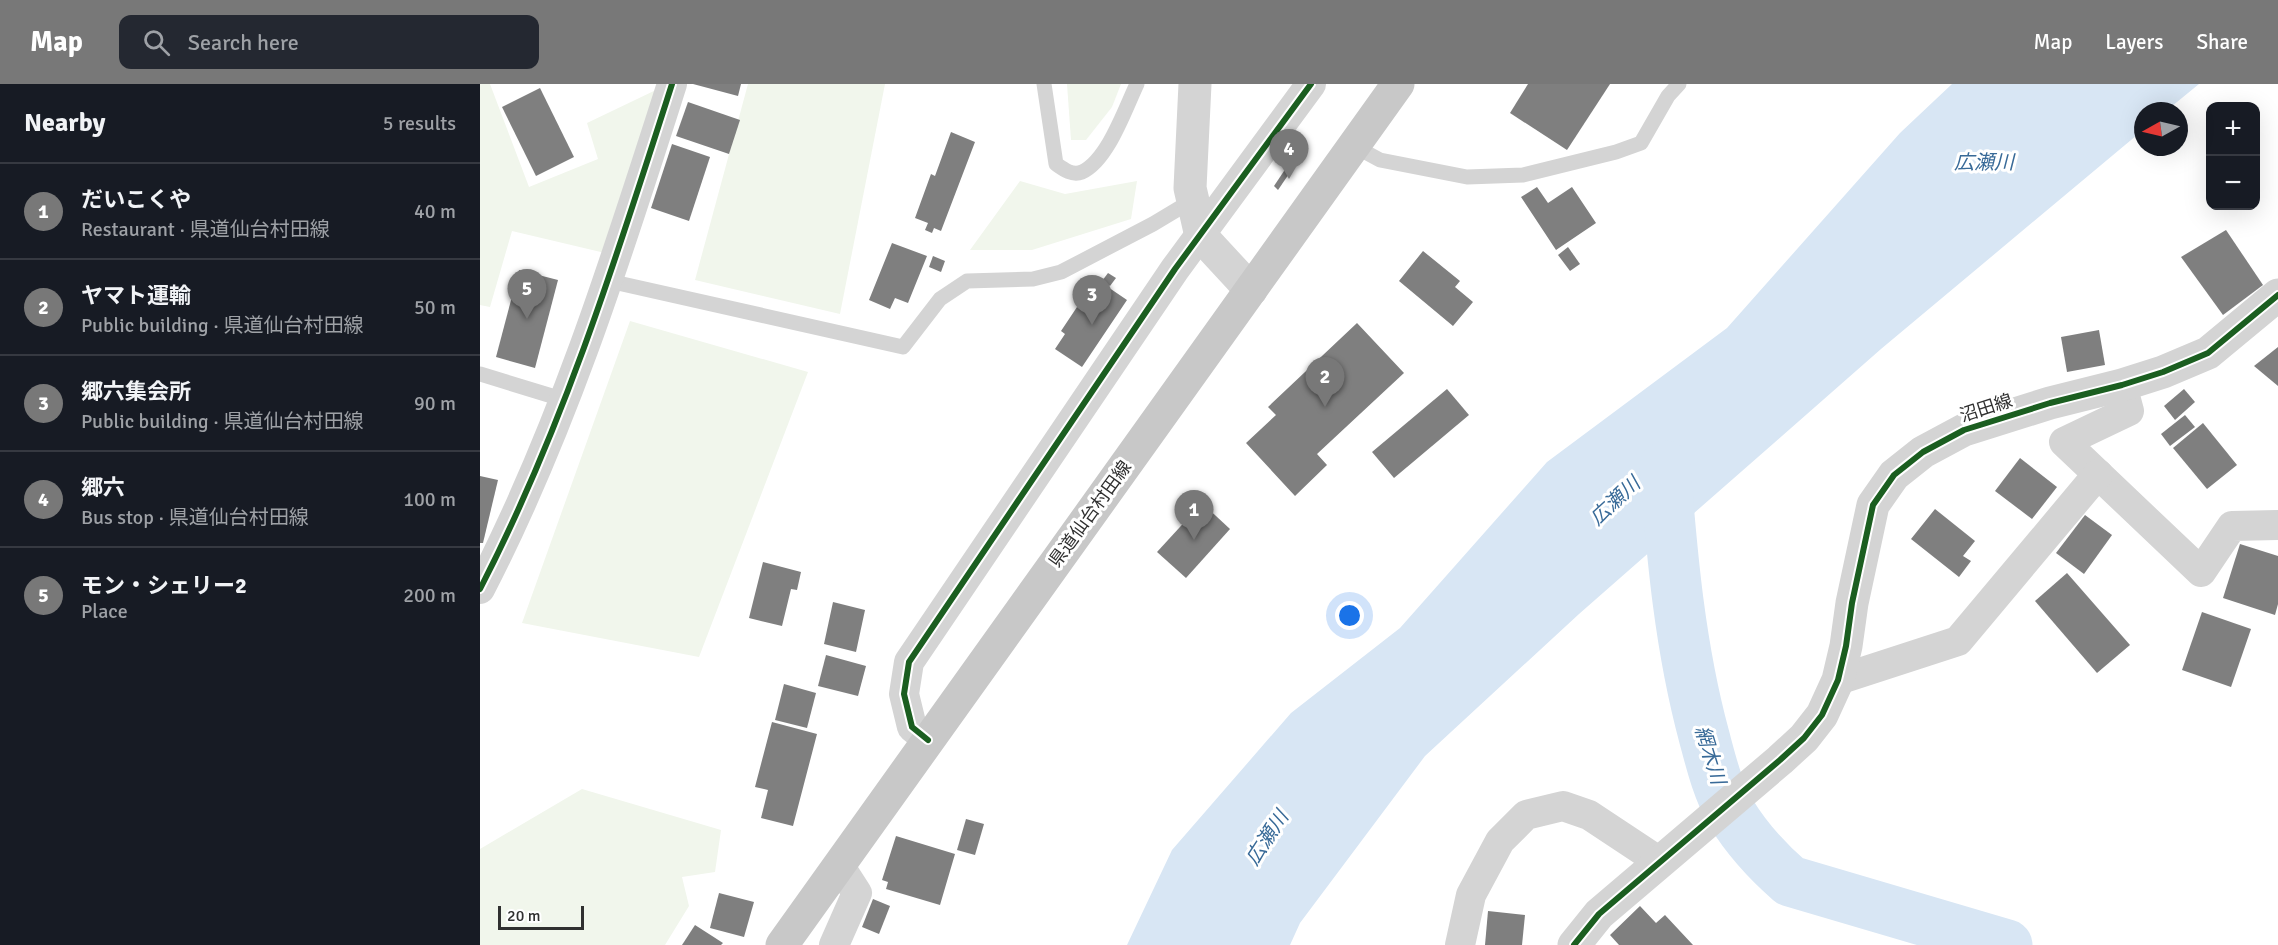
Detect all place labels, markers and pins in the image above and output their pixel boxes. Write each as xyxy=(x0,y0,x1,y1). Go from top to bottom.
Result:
pin: 4 xyxy=(1270,130,1308,179)
pin: 5 xyxy=(508,270,546,319)
pin: 3 xyxy=(1072,276,1112,325)
pin: 2 xyxy=(1306,358,1344,407)
pin: 1 xyxy=(1174,490,1214,540)

